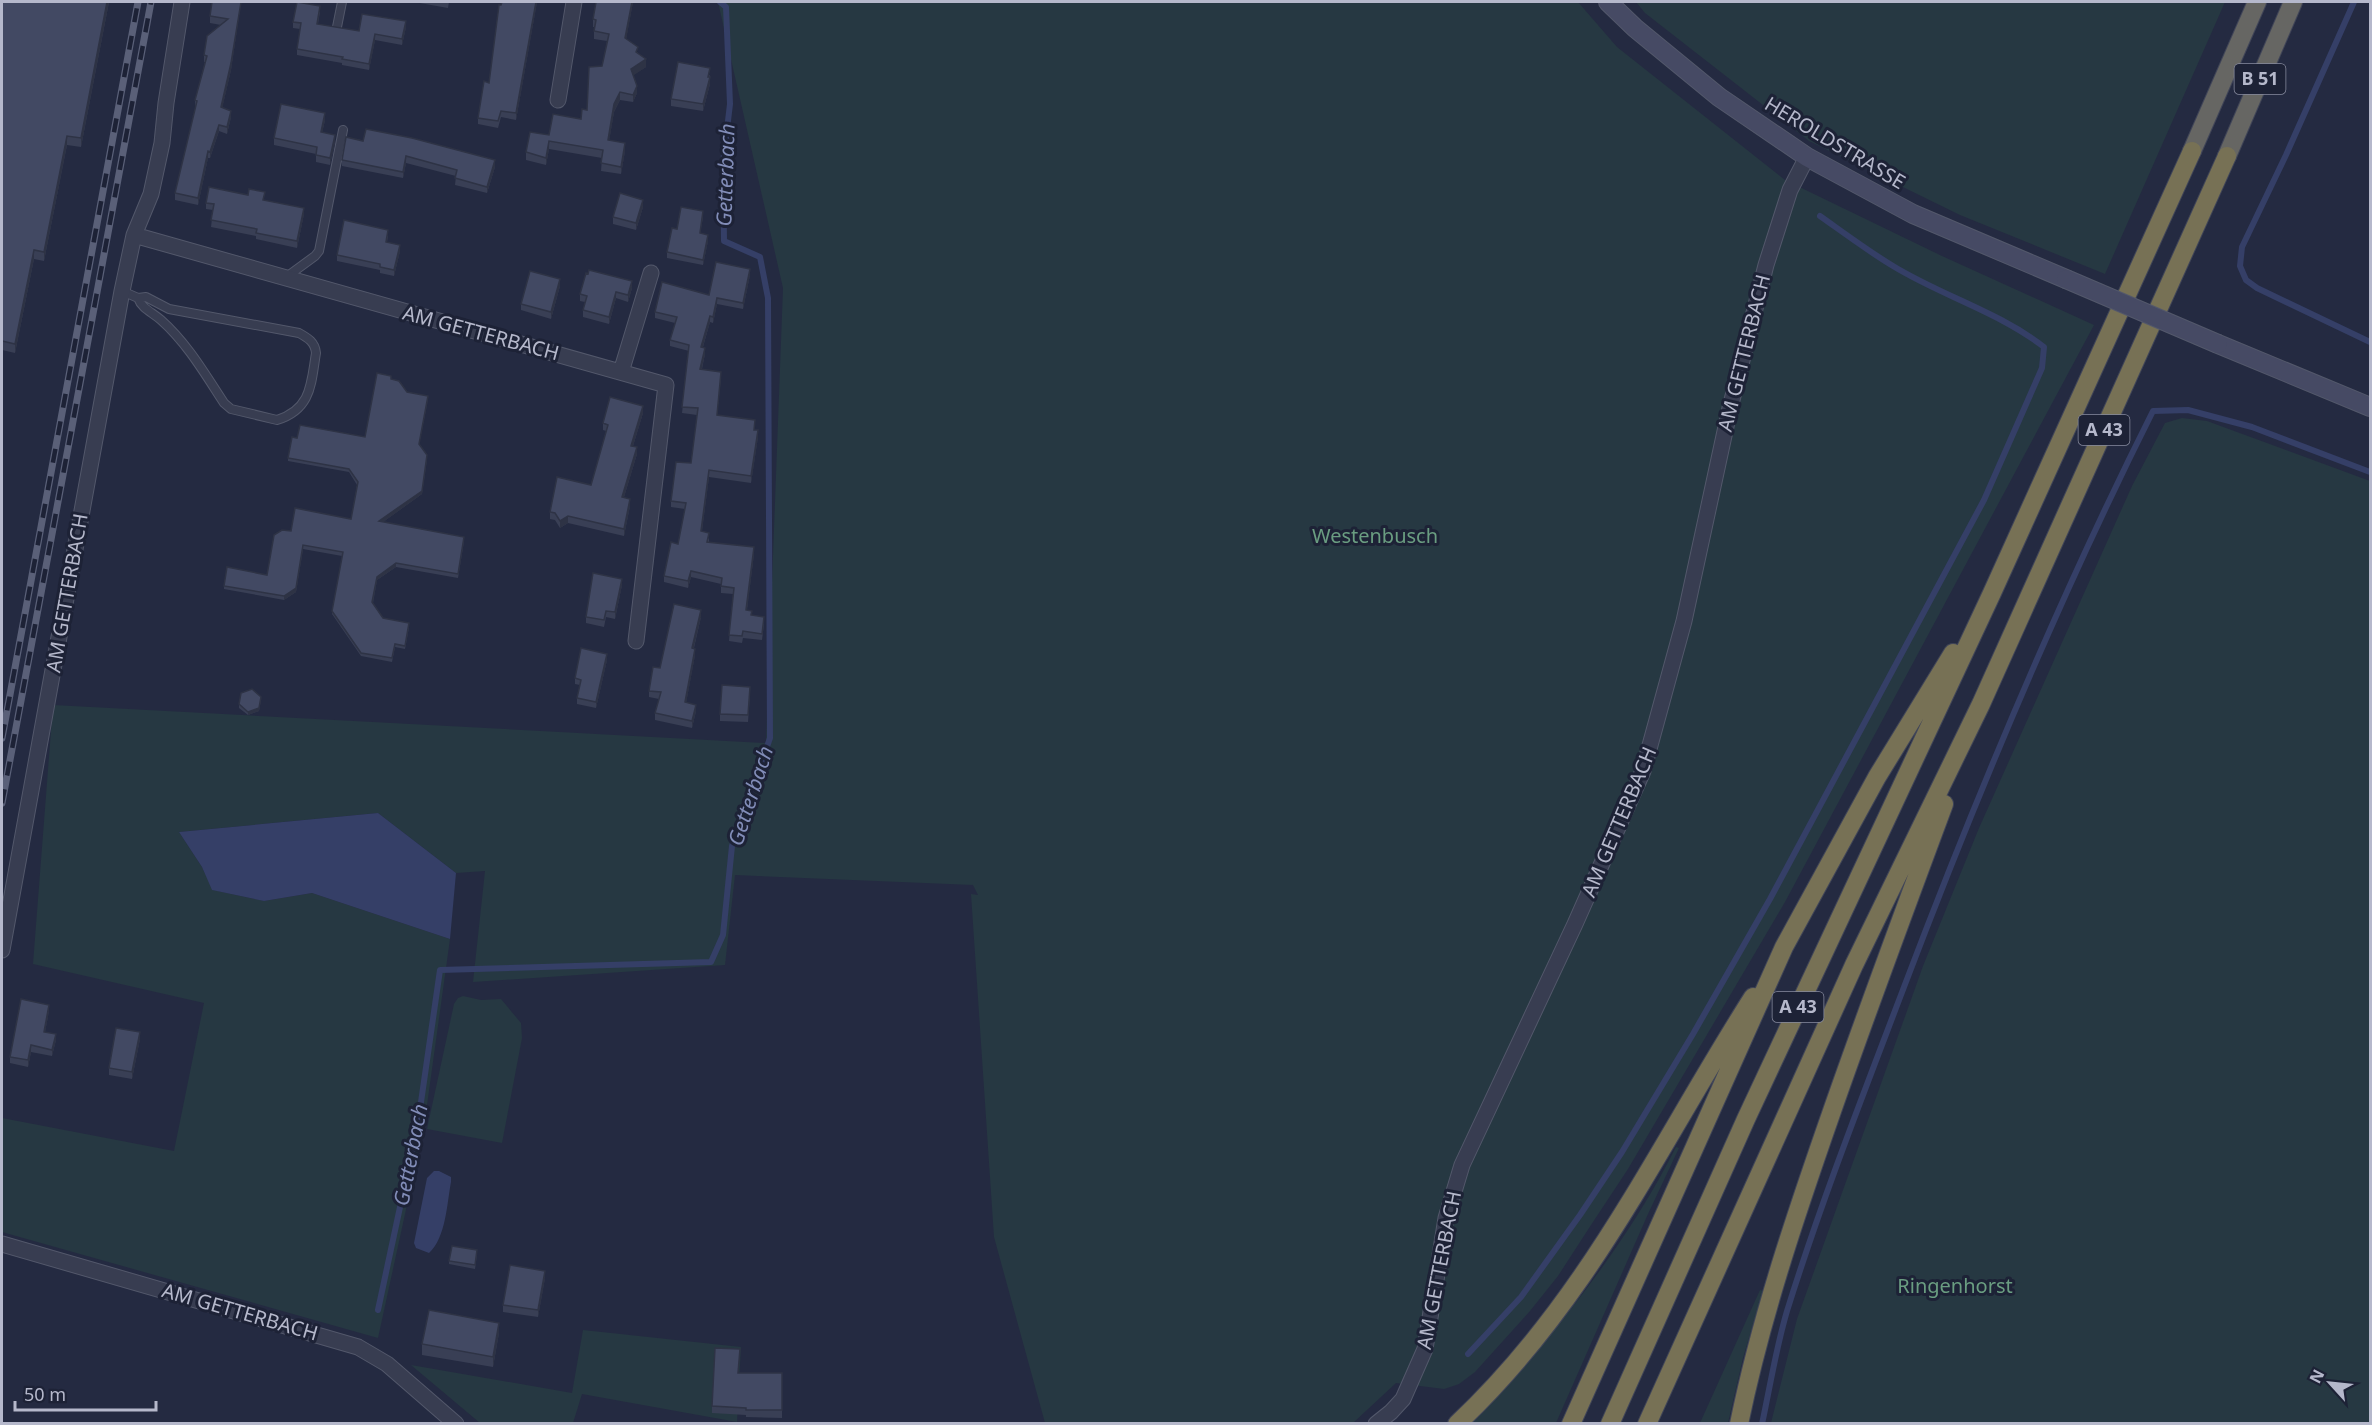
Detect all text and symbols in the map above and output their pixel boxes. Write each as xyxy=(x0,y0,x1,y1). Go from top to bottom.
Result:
road number: B 51 xyxy=(2234,64,2286,94)
street label: HEROLDSTRASSE xyxy=(1760,90,1911,195)
water label: Getterbach xyxy=(709,123,741,227)
street label: AM GETTERBACH xyxy=(1711,272,1776,434)
street label: AM GETTERBACH xyxy=(400,299,562,366)
road number: A 43 xyxy=(2078,415,2130,445)
street label: AM GETTERBACH xyxy=(39,511,94,674)
park label: Westenbusch xyxy=(1312,522,1438,549)
water label: Getterbach xyxy=(721,742,779,849)
street label: AM GETTERBACH xyxy=(1575,743,1662,901)
road number: A 43 xyxy=(1772,992,1824,1022)
water label: Getterbach xyxy=(386,1101,434,1208)
street label: AM GETTERBACH xyxy=(1410,1188,1467,1351)
park label: Ringenhorst xyxy=(1897,1272,2013,1299)
street label: AM GETTERBACH xyxy=(159,1276,321,1347)
north arrow xyxy=(2300,1353,2360,1413)
text: N xyxy=(2304,1365,2329,1387)
scale bar xyxy=(15,1374,156,1412)
text: 50 m xyxy=(24,1382,66,1406)

